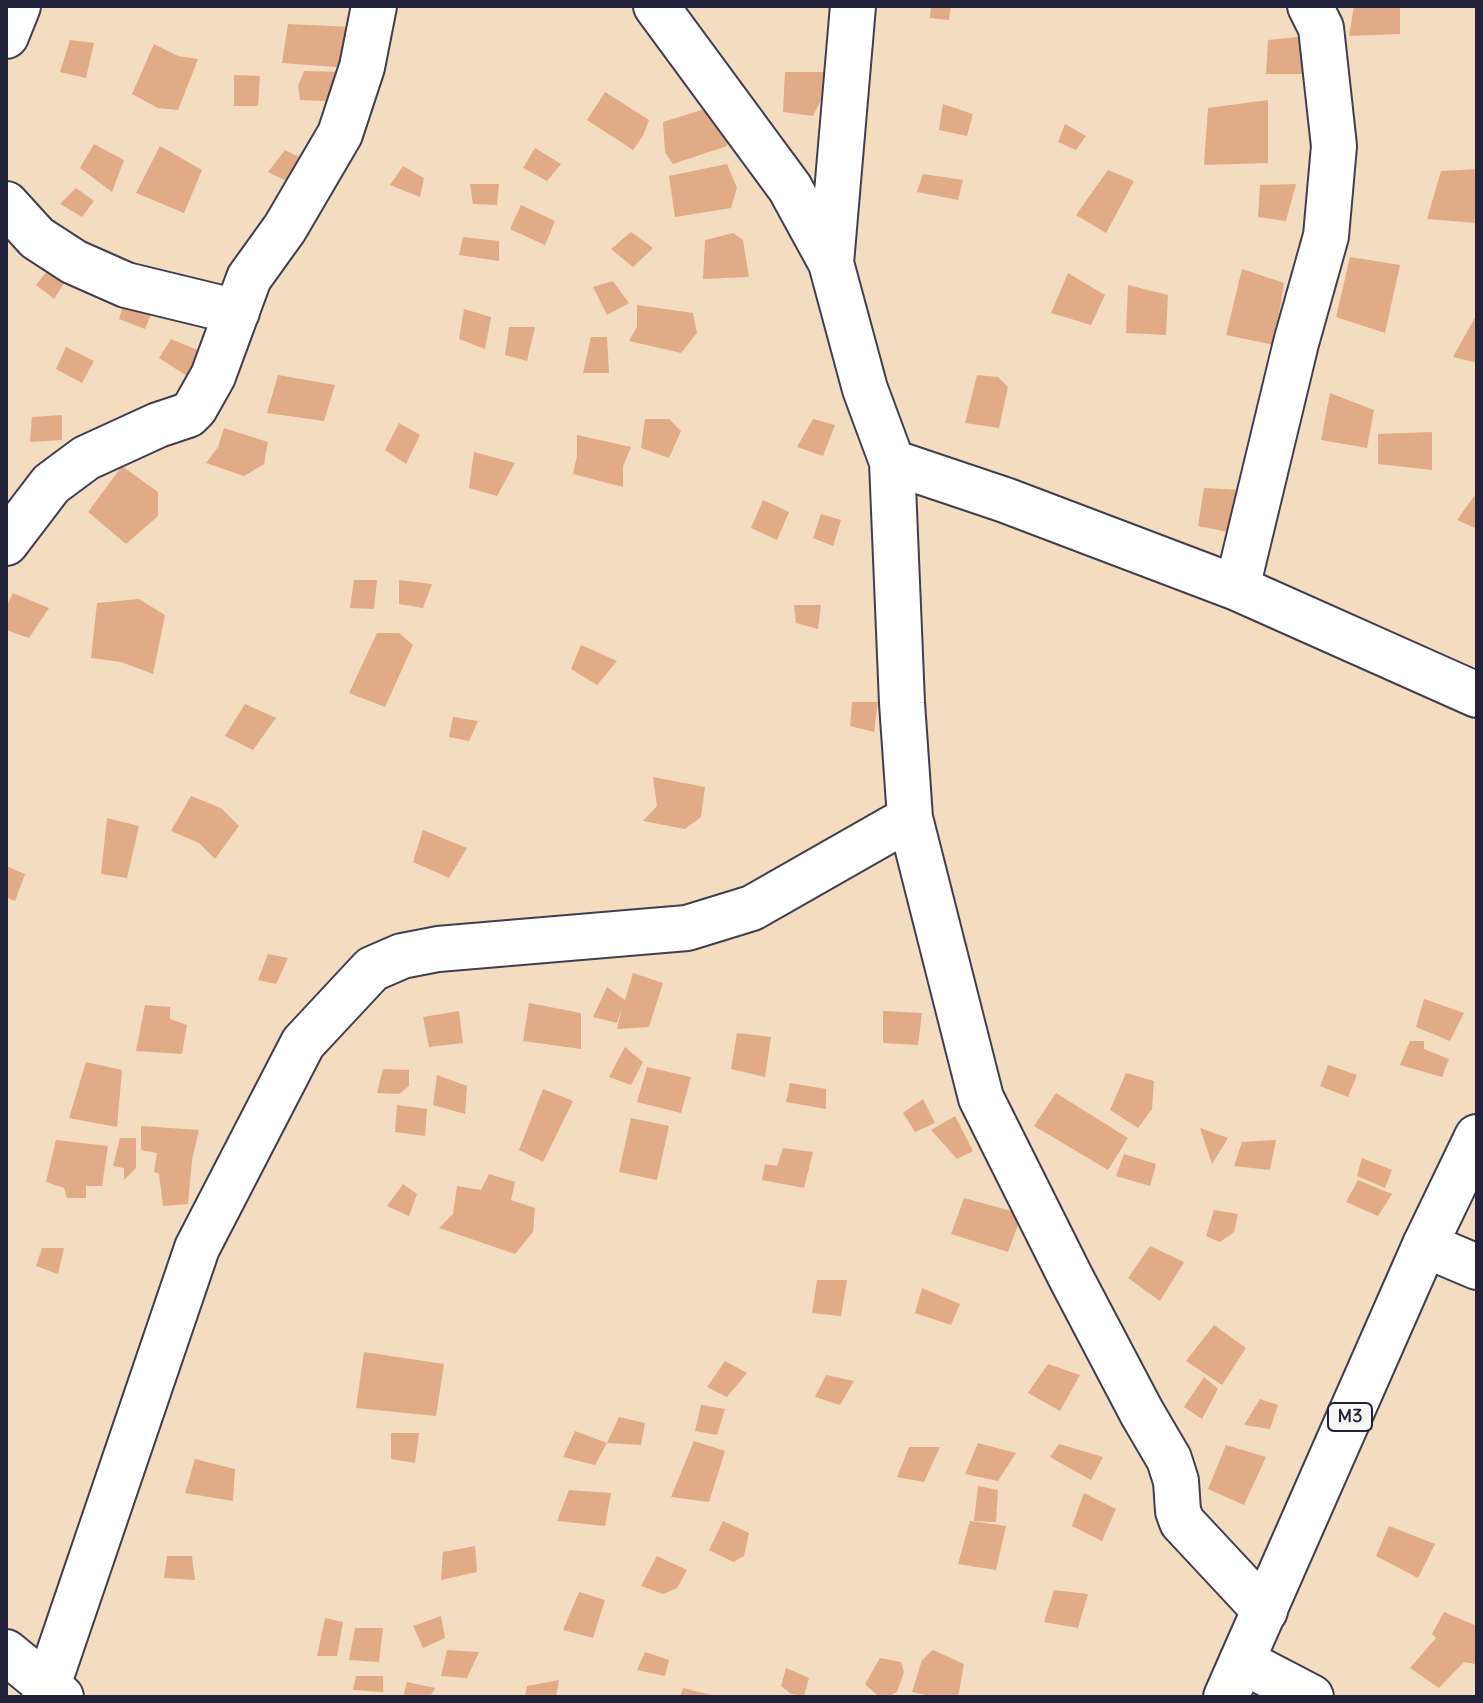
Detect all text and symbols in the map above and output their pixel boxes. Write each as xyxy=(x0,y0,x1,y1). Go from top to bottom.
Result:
road number: M3 xyxy=(1328,1403,1372,1431)

